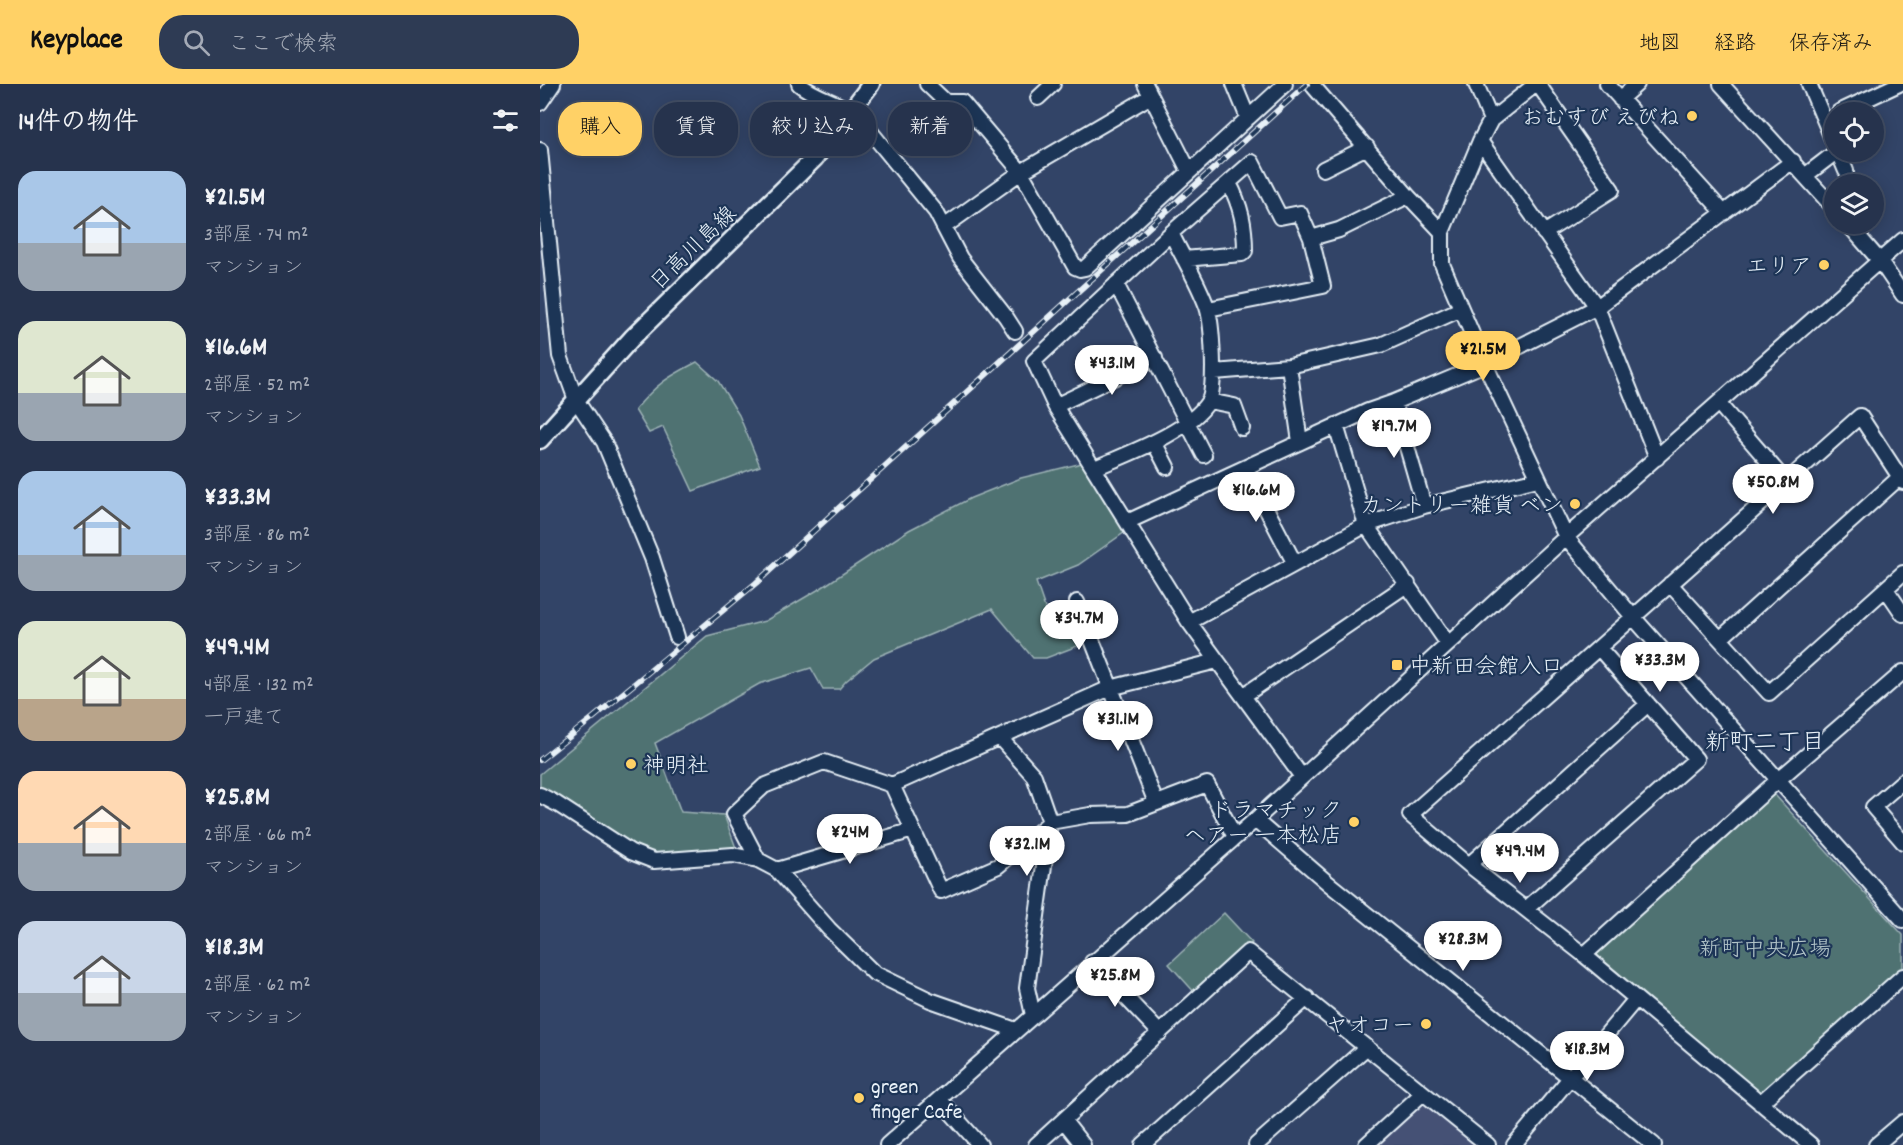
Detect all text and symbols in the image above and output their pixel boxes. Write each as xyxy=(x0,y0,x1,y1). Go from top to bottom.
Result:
search box xyxy=(159,15,579,69)
text: Keyplace xyxy=(30,22,123,62)
icon: search xyxy=(180,26,213,59)
text: ここで検索 xyxy=(228,30,338,61)
text: 地図 xyxy=(1639,30,1681,60)
text: 経路 xyxy=(1714,30,1756,60)
text: 保存済み xyxy=(1789,30,1873,60)
chip: 購入 xyxy=(558,102,642,156)
chip: 賃貸 xyxy=(654,102,738,156)
chip: 絞り込み xyxy=(750,102,876,156)
chip: 新着 xyxy=(888,102,972,156)
map controls xyxy=(1824,102,1884,234)
button: locate xyxy=(1824,102,1884,162)
icon: filters xyxy=(489,104,522,137)
place label: おむすび えびね xyxy=(1521,104,1680,135)
text: 14件の物件 xyxy=(18,105,138,142)
marker: おむすび えびね xyxy=(1685,109,1699,123)
button: layers xyxy=(1824,174,1884,234)
text: ¥21.5M xyxy=(204,180,265,217)
icon: home xyxy=(66,195,138,267)
street label: 日高川島線 xyxy=(644,200,745,299)
text: 3部屋 · 74 m² xyxy=(204,222,308,250)
place label: エリア xyxy=(1746,253,1812,284)
text: マンション xyxy=(204,255,303,283)
marker: エリア xyxy=(1817,258,1831,272)
text: ¥16.6M xyxy=(204,330,267,367)
pin: ¥21.5M xyxy=(1434,331,1532,382)
text: ¥21.5M xyxy=(1459,336,1507,364)
icon: home xyxy=(66,345,138,417)
pin: ¥43.1M xyxy=(1063,345,1161,396)
text: ¥43.1M xyxy=(1089,350,1135,378)
text: 2部屋 · 52 m² xyxy=(204,372,310,400)
text: マンション xyxy=(204,405,303,433)
pin: ¥19.7M xyxy=(1345,408,1443,459)
text: ¥19.7M xyxy=(1371,413,1417,441)
pin: ¥50.8M xyxy=(1724,464,1822,515)
text: ¥50.8M xyxy=(1747,469,1799,497)
pin: ¥16.6M xyxy=(1207,472,1305,523)
text: ¥16.6M xyxy=(1232,477,1280,505)
text: ¥33.3M xyxy=(204,480,271,517)
place label: カントリー雑貨 ベン xyxy=(1360,492,1563,523)
icon: home xyxy=(66,495,138,567)
marker: カントリー雑貨 ベン xyxy=(1568,497,1582,511)
text: 3部屋 · 86 m² xyxy=(204,522,310,550)
text: マンション xyxy=(204,555,303,583)
pin: ¥34.7M xyxy=(1030,600,1128,651)
text: ¥34.7M xyxy=(1054,605,1104,633)
text: ¥49.4M xyxy=(204,630,270,667)
pin: ¥33.3M xyxy=(1611,642,1709,693)
icon: home xyxy=(66,645,138,717)
text: ¥33.3M xyxy=(1634,647,1686,675)
place label: 中新田会館入口 xyxy=(1409,653,1563,684)
marker: 中新田会館入口 xyxy=(1390,658,1404,672)
text: 4部屋 · 132 m² xyxy=(204,672,314,700)
pin: ¥31.1M xyxy=(1069,701,1167,752)
text: 一戸建て xyxy=(204,705,284,733)
text: ¥31.1M xyxy=(1097,706,1139,734)
district label: 新町二丁目 xyxy=(1705,727,1825,761)
place label: 神明社 xyxy=(643,752,709,783)
marker: 神明社 xyxy=(624,757,638,771)
text: ¥25.8M xyxy=(204,780,270,817)
icon: home xyxy=(66,795,138,867)
place label: ドラマチック ヘアー 一本松店 xyxy=(1184,797,1342,853)
pin: ¥24M xyxy=(814,814,886,865)
marker: ドラマチック ヘアー 一本松店 xyxy=(1347,815,1361,829)
text: ¥24M xyxy=(831,819,869,847)
text: 2部屋 · 66 m² xyxy=(204,822,312,850)
pin: ¥32.1M xyxy=(978,826,1076,877)
text: ¥32.1M xyxy=(1004,831,1050,859)
pin: ¥49.4M xyxy=(1471,833,1569,884)
text: ¥49.4M xyxy=(1495,838,1545,866)
text: マンション xyxy=(204,855,303,883)
pin: ¥28.3M xyxy=(1414,921,1512,972)
text: ¥28.3M xyxy=(1438,926,1488,954)
text: ¥18.3M xyxy=(204,930,264,967)
park label: 新町中央広場 xyxy=(1699,935,1831,966)
icon: home xyxy=(66,945,138,1017)
pin: ¥25.8M xyxy=(1066,957,1164,1008)
text: ¥25.8M xyxy=(1090,962,1140,990)
text: 2部屋 · 62 m² xyxy=(204,972,311,1000)
text: マンション xyxy=(204,1005,303,1033)
place label: ヤオコー xyxy=(1326,1012,1414,1043)
marker: ヤオコー xyxy=(1419,1017,1433,1031)
pin: ¥18.3M xyxy=(1538,1031,1636,1082)
text: ¥18.3M xyxy=(1564,1036,1610,1064)
place label: green finger Cafe xyxy=(871,1073,962,1129)
marker: green finger Cafe xyxy=(852,1091,866,1105)

